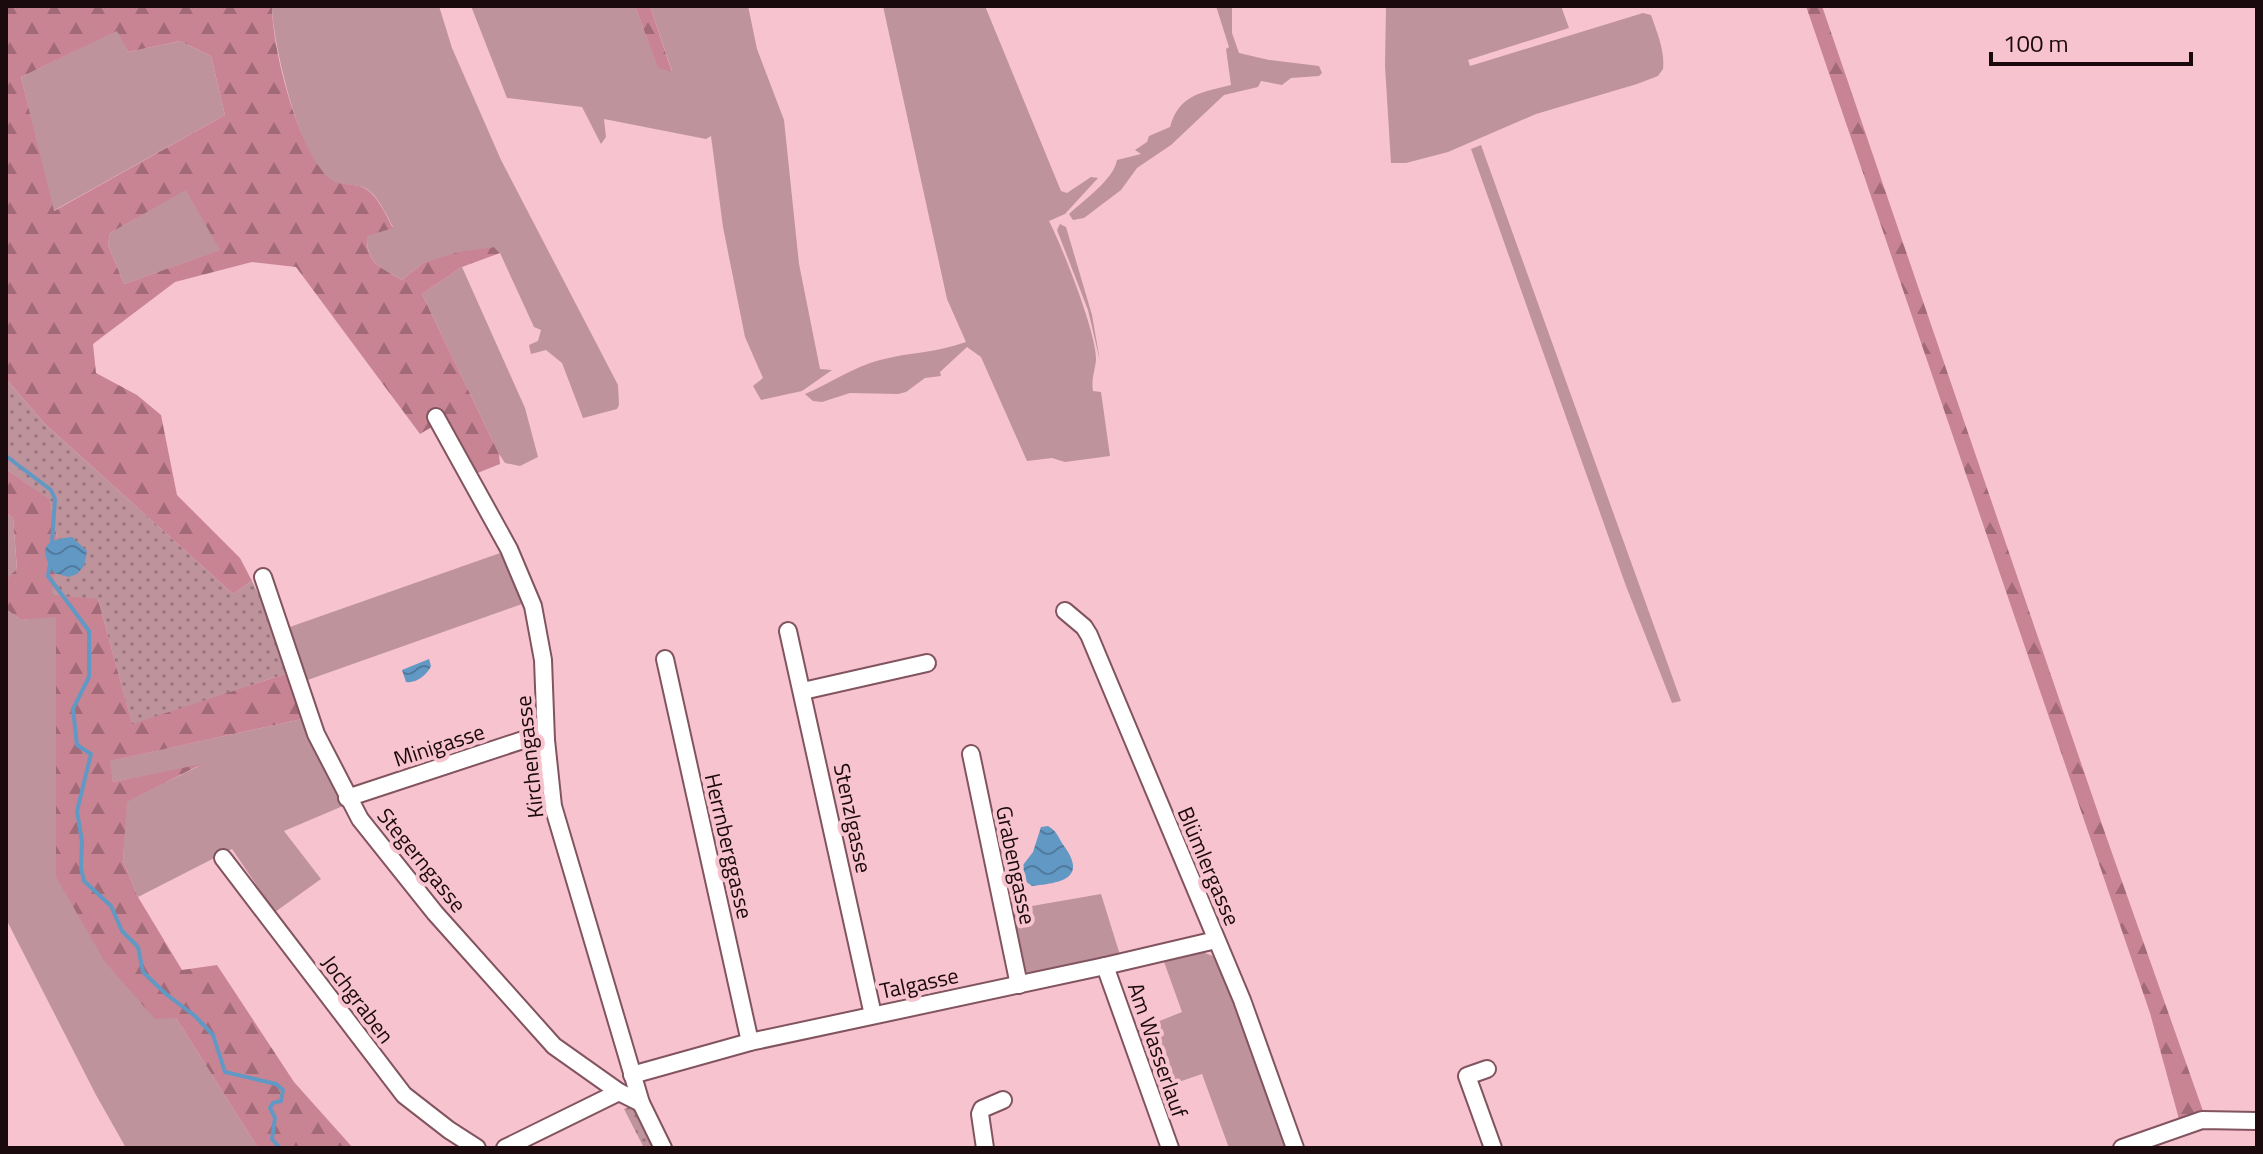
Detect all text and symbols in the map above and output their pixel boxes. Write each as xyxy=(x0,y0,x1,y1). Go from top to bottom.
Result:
scale bar xyxy=(1991,16,2191,66)
text: 100 m xyxy=(2003,25,2069,61)
street label: Kirchengasse xyxy=(506,694,552,820)
street label: Minigasse xyxy=(389,714,489,776)
street label: Stenzlgasse xyxy=(825,760,881,876)
street label: Herrnberggasse xyxy=(696,770,762,922)
street label: Stegerngasse xyxy=(369,800,475,920)
street label: Blümlergasse xyxy=(1169,801,1249,931)
street label: Grabengasse xyxy=(987,802,1045,928)
street label: Jochgraben xyxy=(313,947,403,1051)
street label: Talgasse xyxy=(877,958,961,1008)
street label: Am Wasserlauf xyxy=(1119,978,1197,1123)

